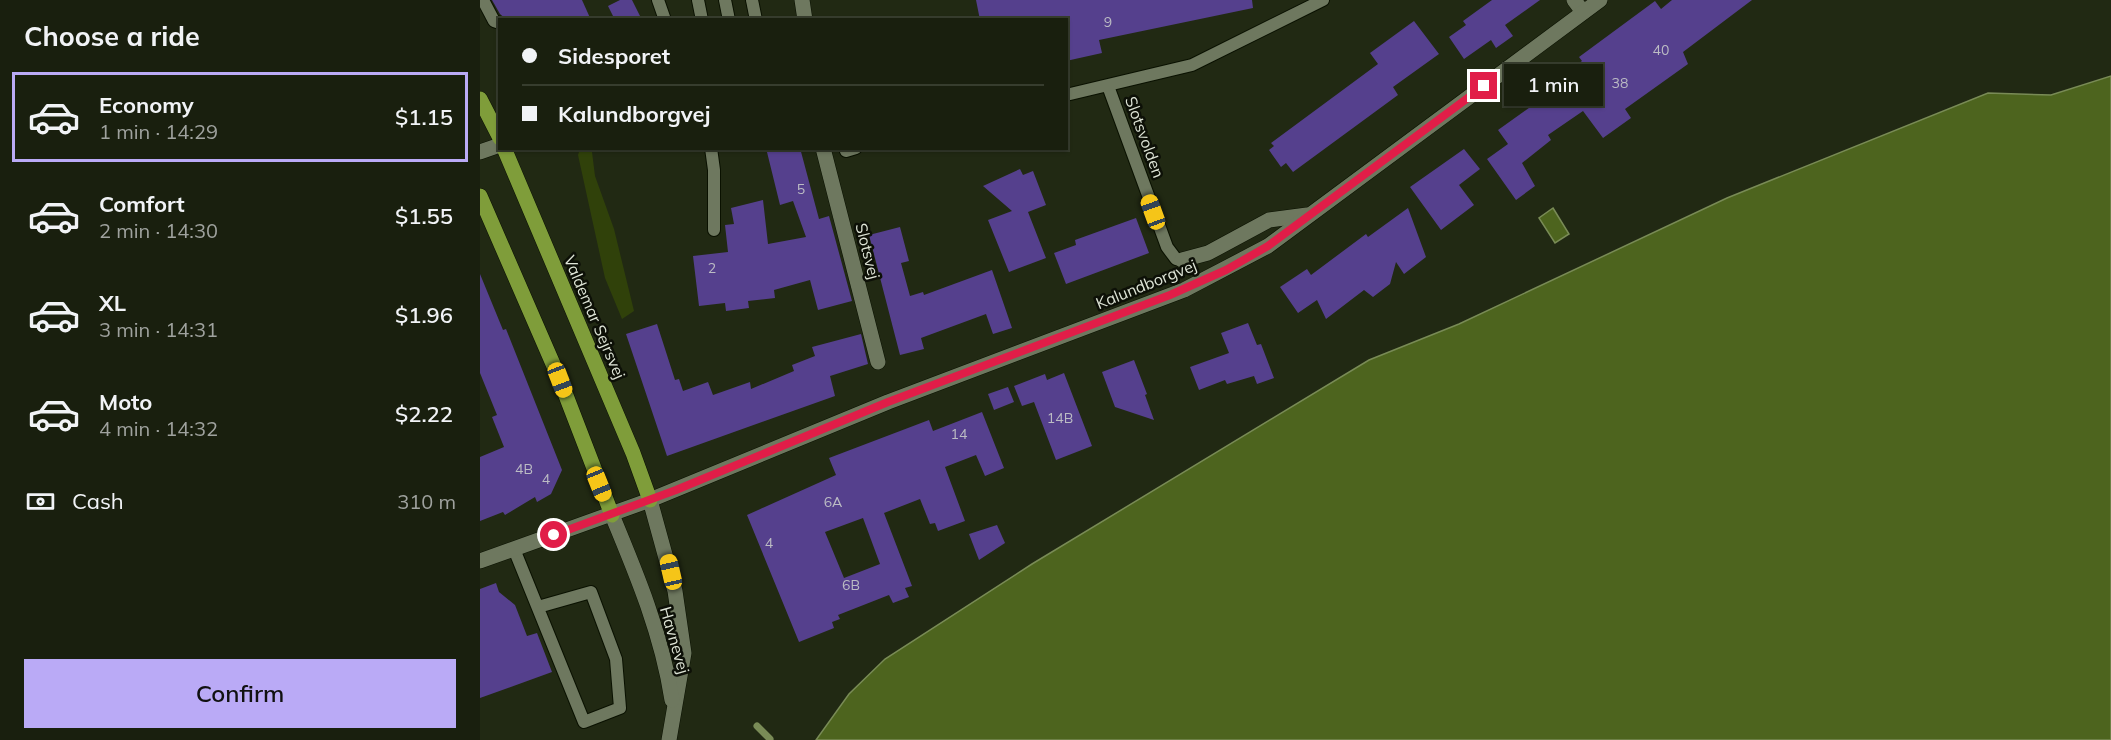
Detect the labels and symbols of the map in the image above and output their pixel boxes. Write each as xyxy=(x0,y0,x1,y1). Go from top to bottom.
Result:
house number: 9 xyxy=(1104,13,1112,31)
house number: 40 xyxy=(1653,41,1669,59)
callout: 1 min xyxy=(1505,65,1604,107)
route end xyxy=(1470,72,1497,99)
house number: 38 xyxy=(1612,74,1628,92)
street label: Slotsvolden xyxy=(1121,94,1169,180)
house number: 5 xyxy=(797,180,805,198)
car xyxy=(1138,192,1168,232)
street label: Slotsvej xyxy=(851,221,885,281)
street label: Valdemar Sejrsvej xyxy=(560,252,630,382)
street label: Kalundborgvej xyxy=(1093,255,1199,313)
house number: 2 xyxy=(708,259,716,277)
car xyxy=(545,360,575,400)
house number: 14B xyxy=(1047,409,1073,427)
house number: 14 xyxy=(951,425,968,443)
house number: 4B xyxy=(515,460,533,478)
car xyxy=(584,464,614,504)
house number: 4 xyxy=(542,470,551,488)
house number: 6A xyxy=(824,493,843,511)
route start xyxy=(540,521,567,548)
house number: 4 xyxy=(765,534,774,552)
car xyxy=(658,552,684,592)
house number: 6B xyxy=(842,576,860,594)
street label: Havnevej xyxy=(656,604,694,676)

